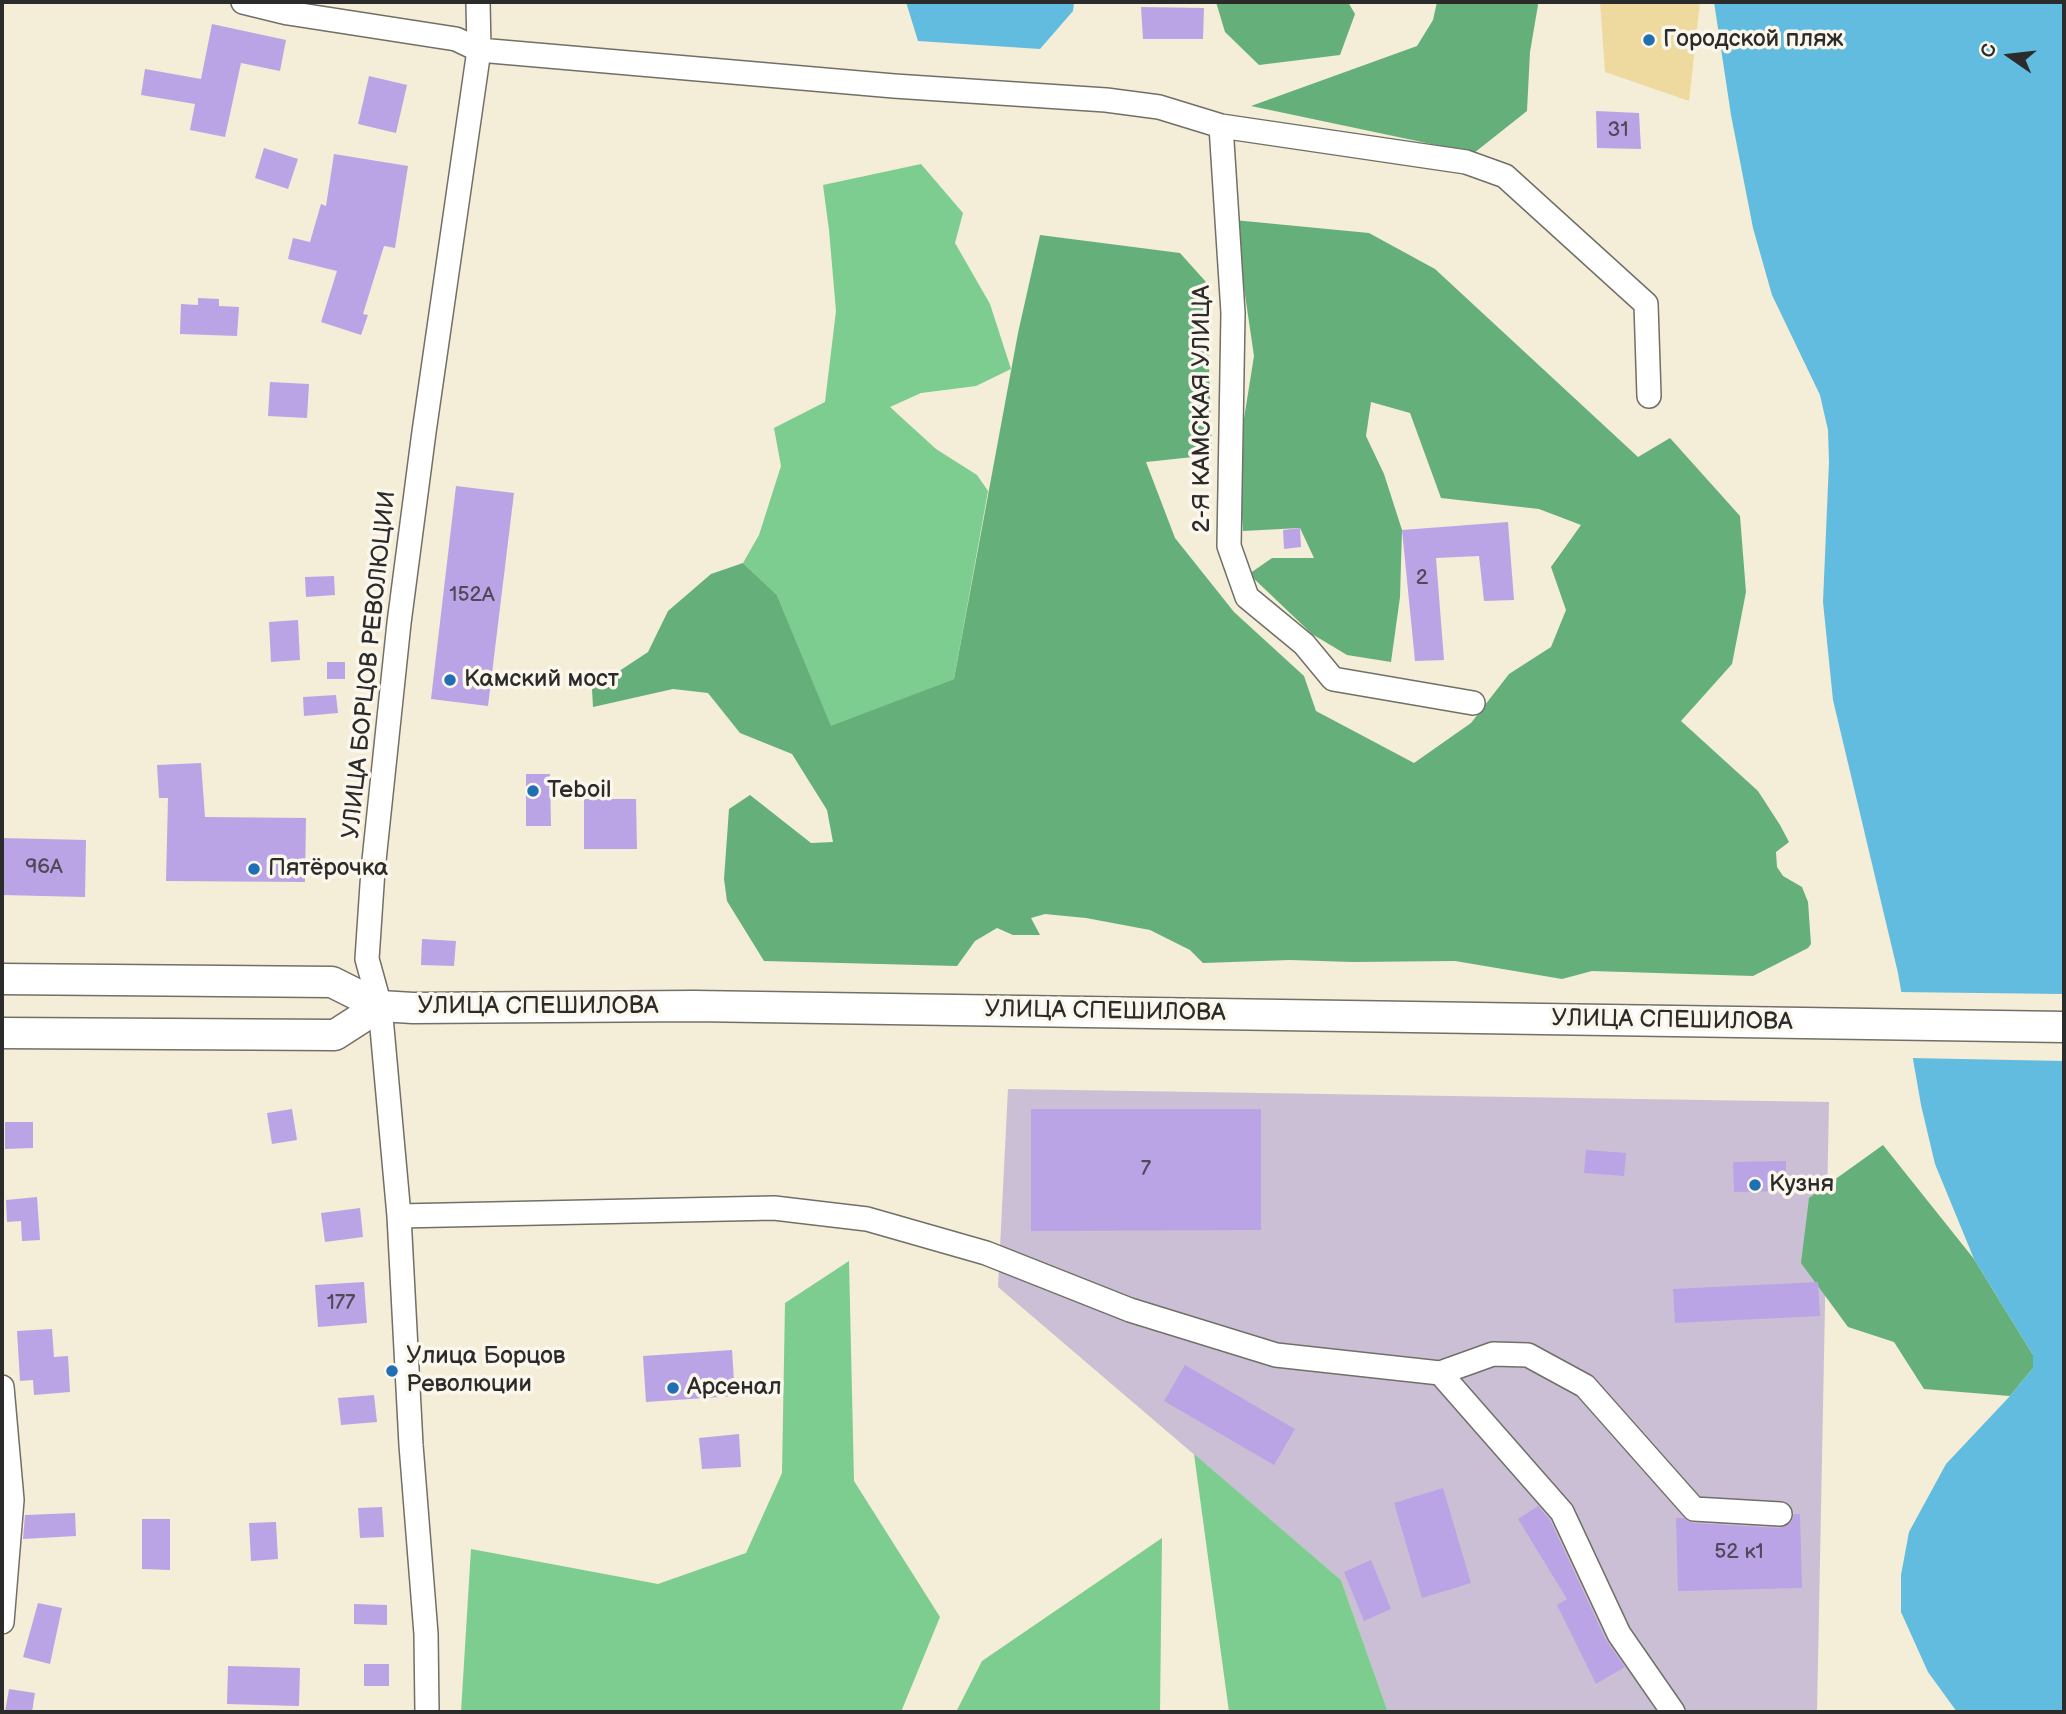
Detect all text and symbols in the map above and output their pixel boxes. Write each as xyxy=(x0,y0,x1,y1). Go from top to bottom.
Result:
north arrow xyxy=(1975,21,2045,91)
place label: Городской пляж xyxy=(1663,26,1843,54)
marker: Городской пляж xyxy=(1641,32,1657,48)
text: С xyxy=(1976,42,2002,60)
house number: 31 xyxy=(1607,118,1629,144)
street label: 2-Я КАМСКАЯ УЛИЦА xyxy=(1189,285,1217,533)
street label: УЛИЦА БОРЦОВ РЕВОЛЮЦИИ xyxy=(337,490,403,840)
house number: 2 xyxy=(1416,566,1428,592)
house number: 152А xyxy=(449,583,495,609)
place label: Камский мост xyxy=(464,666,619,694)
marker: Камский мост xyxy=(442,672,458,688)
place label: Teboil xyxy=(547,777,611,805)
marker: Teboil xyxy=(525,783,541,799)
house number: 96А xyxy=(25,855,63,881)
place label: Пятёрочка xyxy=(268,855,388,883)
marker: Пятёрочка xyxy=(246,861,262,877)
street label: УЛИЦА СПЕШИЛОВА xyxy=(417,993,659,1021)
street label: УЛИЦА СПЕШИЛОВА xyxy=(984,995,1226,1029)
street label: УЛИЦА СПЕШИЛОВА xyxy=(1551,1004,1793,1038)
house number: 7 xyxy=(1141,1157,1151,1183)
place label: Кузня xyxy=(1769,1171,1834,1199)
marker: Кузня xyxy=(1747,1177,1763,1193)
house number: 177 xyxy=(327,1291,355,1317)
place label: Улица Борцов Революции xyxy=(406,1343,565,1399)
marker: Улица Борцов Революции xyxy=(384,1363,400,1379)
place label: Арсенал xyxy=(687,1374,782,1402)
marker: Арсенал xyxy=(665,1380,681,1396)
house number: 52 к1 xyxy=(1714,1540,1764,1566)

